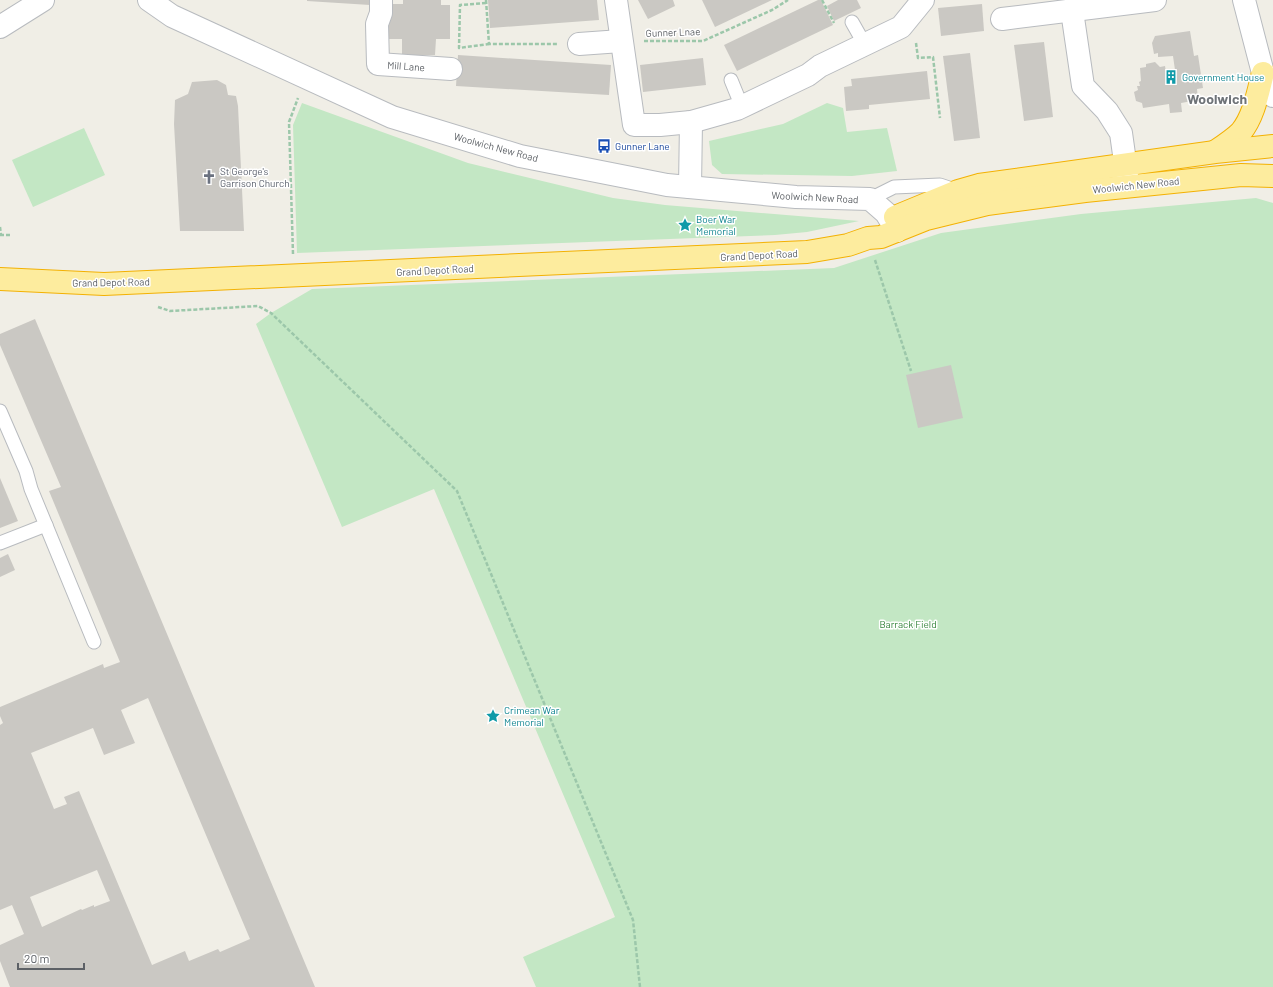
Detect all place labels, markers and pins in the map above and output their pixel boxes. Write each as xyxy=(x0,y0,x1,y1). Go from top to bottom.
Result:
building icon: Government House xyxy=(1163,69,1179,85)
place label: Government House xyxy=(1182,71,1264,83)
bus stop icon: Gunner Lane xyxy=(596,138,612,154)
place label: Gunner Lane xyxy=(615,140,670,152)
place label: St George's Garrison Church xyxy=(220,165,290,189)
church icon: St George's Garrison Church xyxy=(201,169,217,185)
place label: Boer War Memorial xyxy=(696,213,736,237)
place icon: Boer War Memorial xyxy=(677,217,693,233)
place label: Crimean War Memorial xyxy=(504,704,560,728)
place icon: Crimean War Memorial xyxy=(485,708,501,724)

